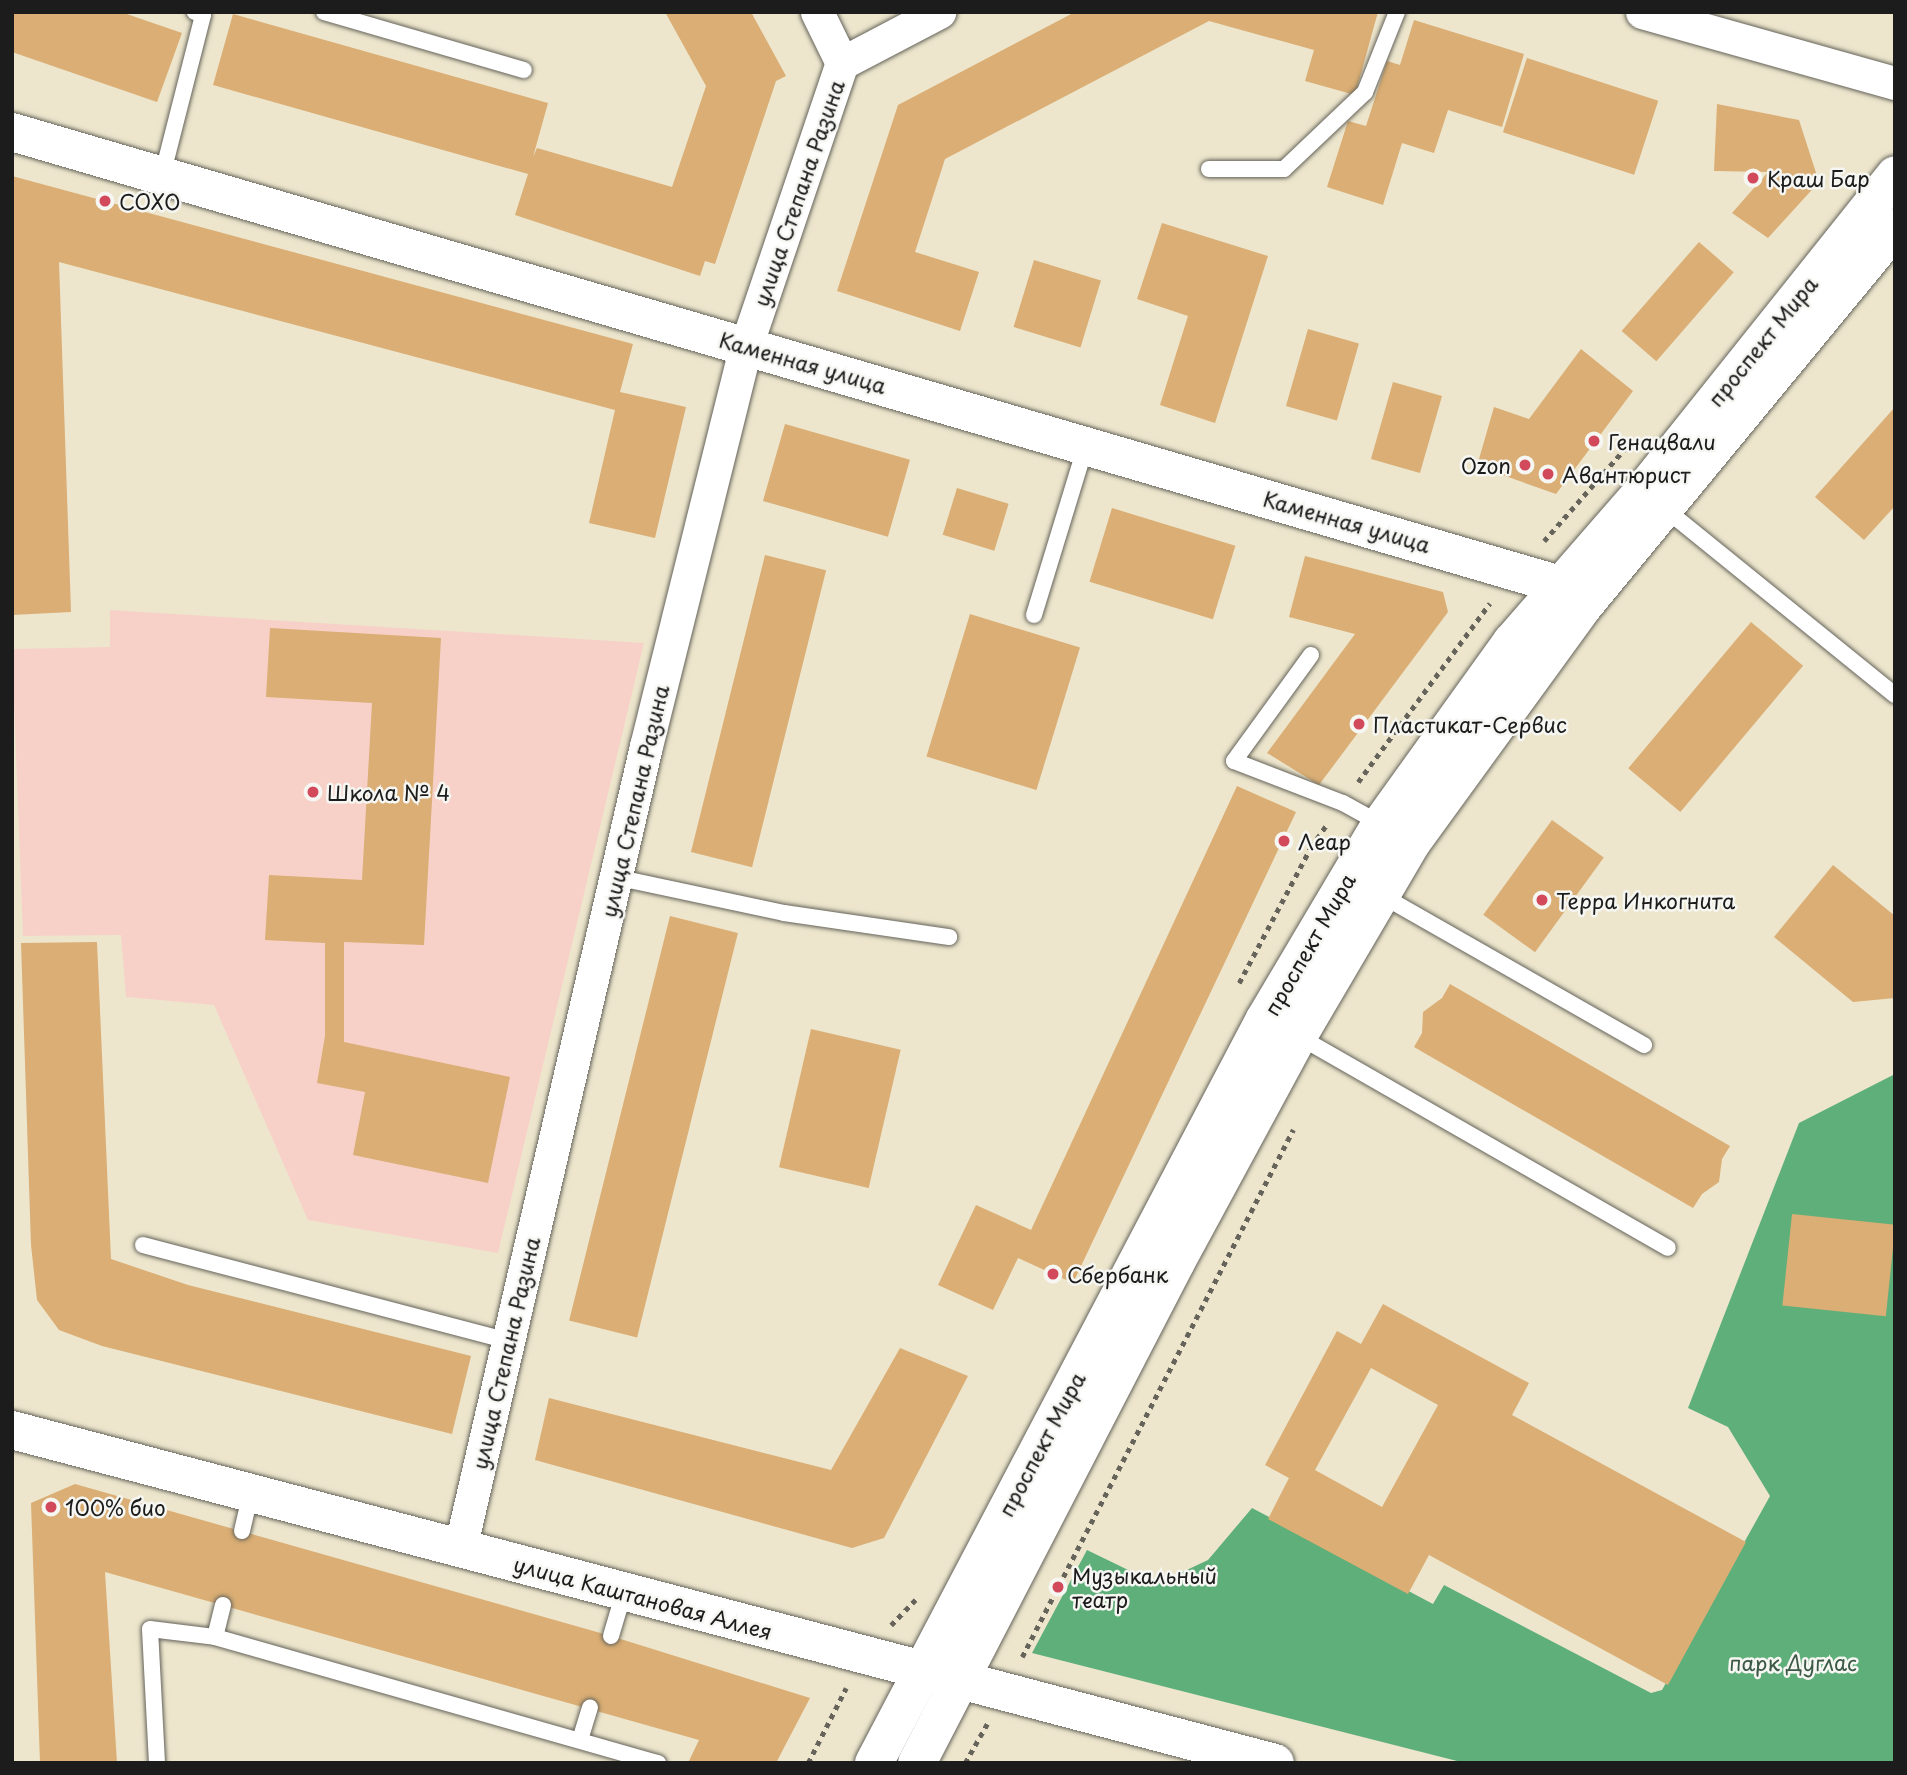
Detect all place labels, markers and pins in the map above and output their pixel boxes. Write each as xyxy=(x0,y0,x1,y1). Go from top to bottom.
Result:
place label: Краш Бар xyxy=(1767,165,1870,191)
marker: Краш Бар xyxy=(1745,170,1761,186)
place label: СОХО xyxy=(119,188,181,214)
marker: СОХО xyxy=(97,193,113,209)
place label: Генацвали xyxy=(1608,428,1716,454)
marker: Генацвали xyxy=(1586,433,1602,449)
place label: Ozon xyxy=(1461,452,1511,478)
marker: Ozon xyxy=(1517,457,1533,473)
place label: Авантюрист xyxy=(1562,461,1691,487)
marker: Авантюрист xyxy=(1540,466,1556,482)
place label: Пластикат-Сервис xyxy=(1373,711,1567,737)
marker: Пластикат-Сервис xyxy=(1351,716,1367,732)
place label: Школа № 4 xyxy=(327,779,451,805)
marker: Школа № 4 xyxy=(305,784,321,800)
place label: Леар xyxy=(1298,828,1351,854)
marker: Леар xyxy=(1276,833,1292,849)
place label: Терра Инкогнита xyxy=(1556,887,1736,913)
marker: Терра Инкогнита xyxy=(1534,892,1550,908)
place label: Сбербанк xyxy=(1067,1261,1168,1287)
marker: Сбербанк xyxy=(1045,1266,1061,1282)
place label: 100% био xyxy=(65,1494,167,1520)
marker: 100% био xyxy=(43,1499,59,1515)
place label: Музыкальный театр xyxy=(1072,1562,1217,1612)
marker: Музыкальный театр xyxy=(1050,1579,1066,1595)

